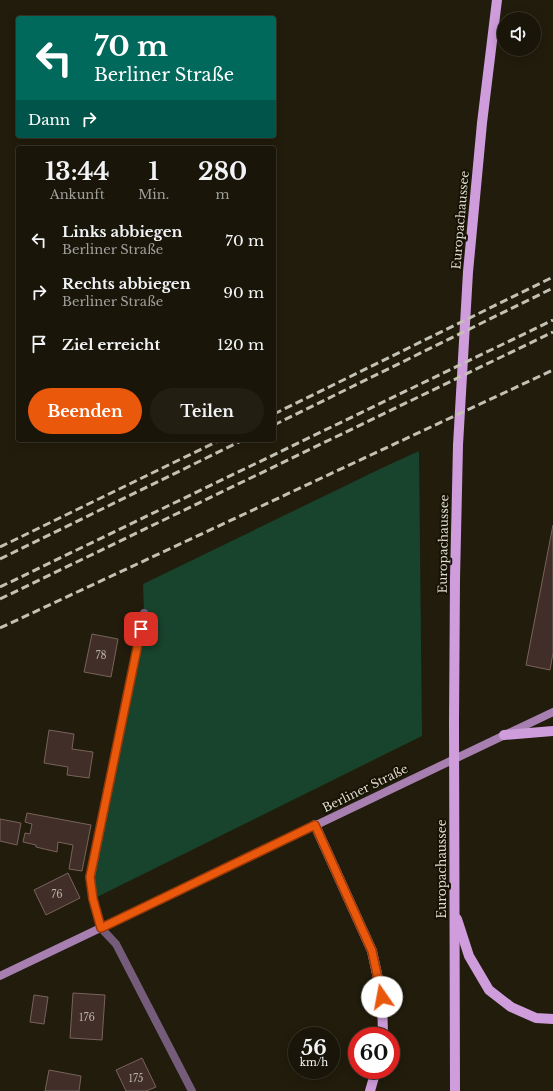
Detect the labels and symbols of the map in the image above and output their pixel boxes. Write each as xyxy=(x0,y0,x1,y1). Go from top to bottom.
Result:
street label: Europachaussee xyxy=(448,170,472,270)
street label: Europachaussee xyxy=(435,494,451,594)
pin xyxy=(124,612,158,646)
house number: 78 xyxy=(95,649,107,662)
street label: Berliner Straße xyxy=(320,761,410,815)
street label: Europachaussee xyxy=(434,819,449,919)
house number: 76 xyxy=(51,888,63,901)
position arrow xyxy=(361,976,403,1018)
house number: 176 xyxy=(79,1011,95,1024)
speed limit sign: 60 xyxy=(348,1027,400,1079)
house number: 175 xyxy=(128,1072,144,1085)

